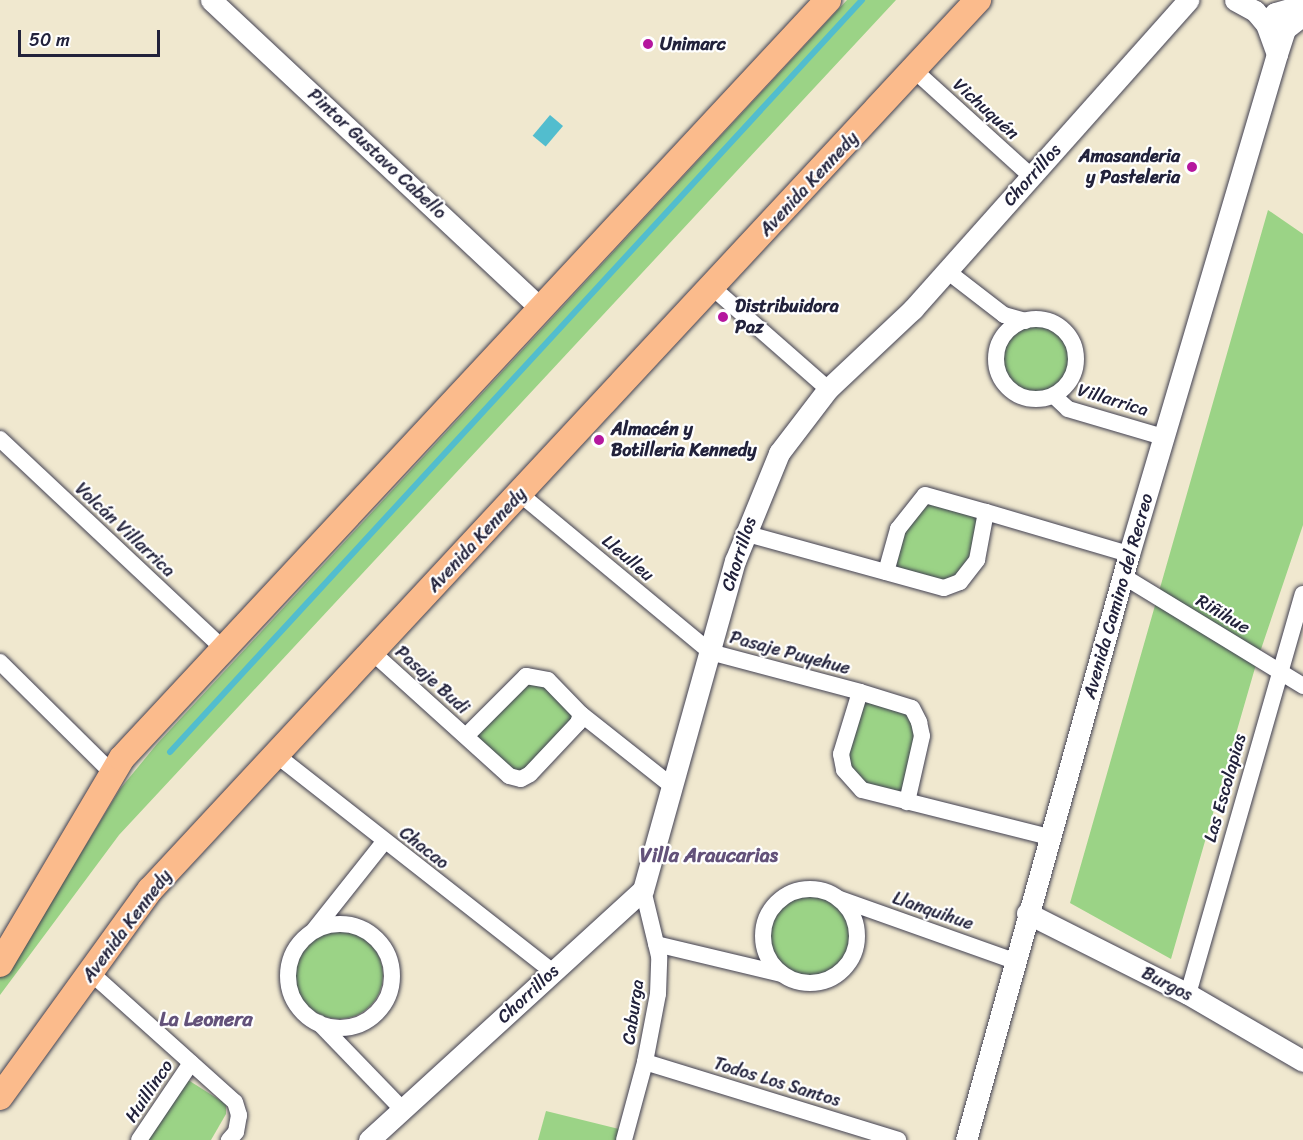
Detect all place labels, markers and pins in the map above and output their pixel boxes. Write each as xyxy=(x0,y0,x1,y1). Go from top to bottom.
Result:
place label: Unimarc xyxy=(660,33,726,55)
marker: Unimarc xyxy=(641,37,655,51)
place label: Amasanderia y Pasteleria xyxy=(1079,146,1180,188)
marker: Amasanderia y Pasteleria xyxy=(1185,160,1199,174)
place label: Distribuidora Paz xyxy=(735,296,839,338)
marker: Distribuidora Paz xyxy=(716,310,730,324)
place label: Almacén y Botilleria Kennedy xyxy=(611,419,757,462)
marker: Almacén y Botilleria Kennedy xyxy=(592,433,606,447)

